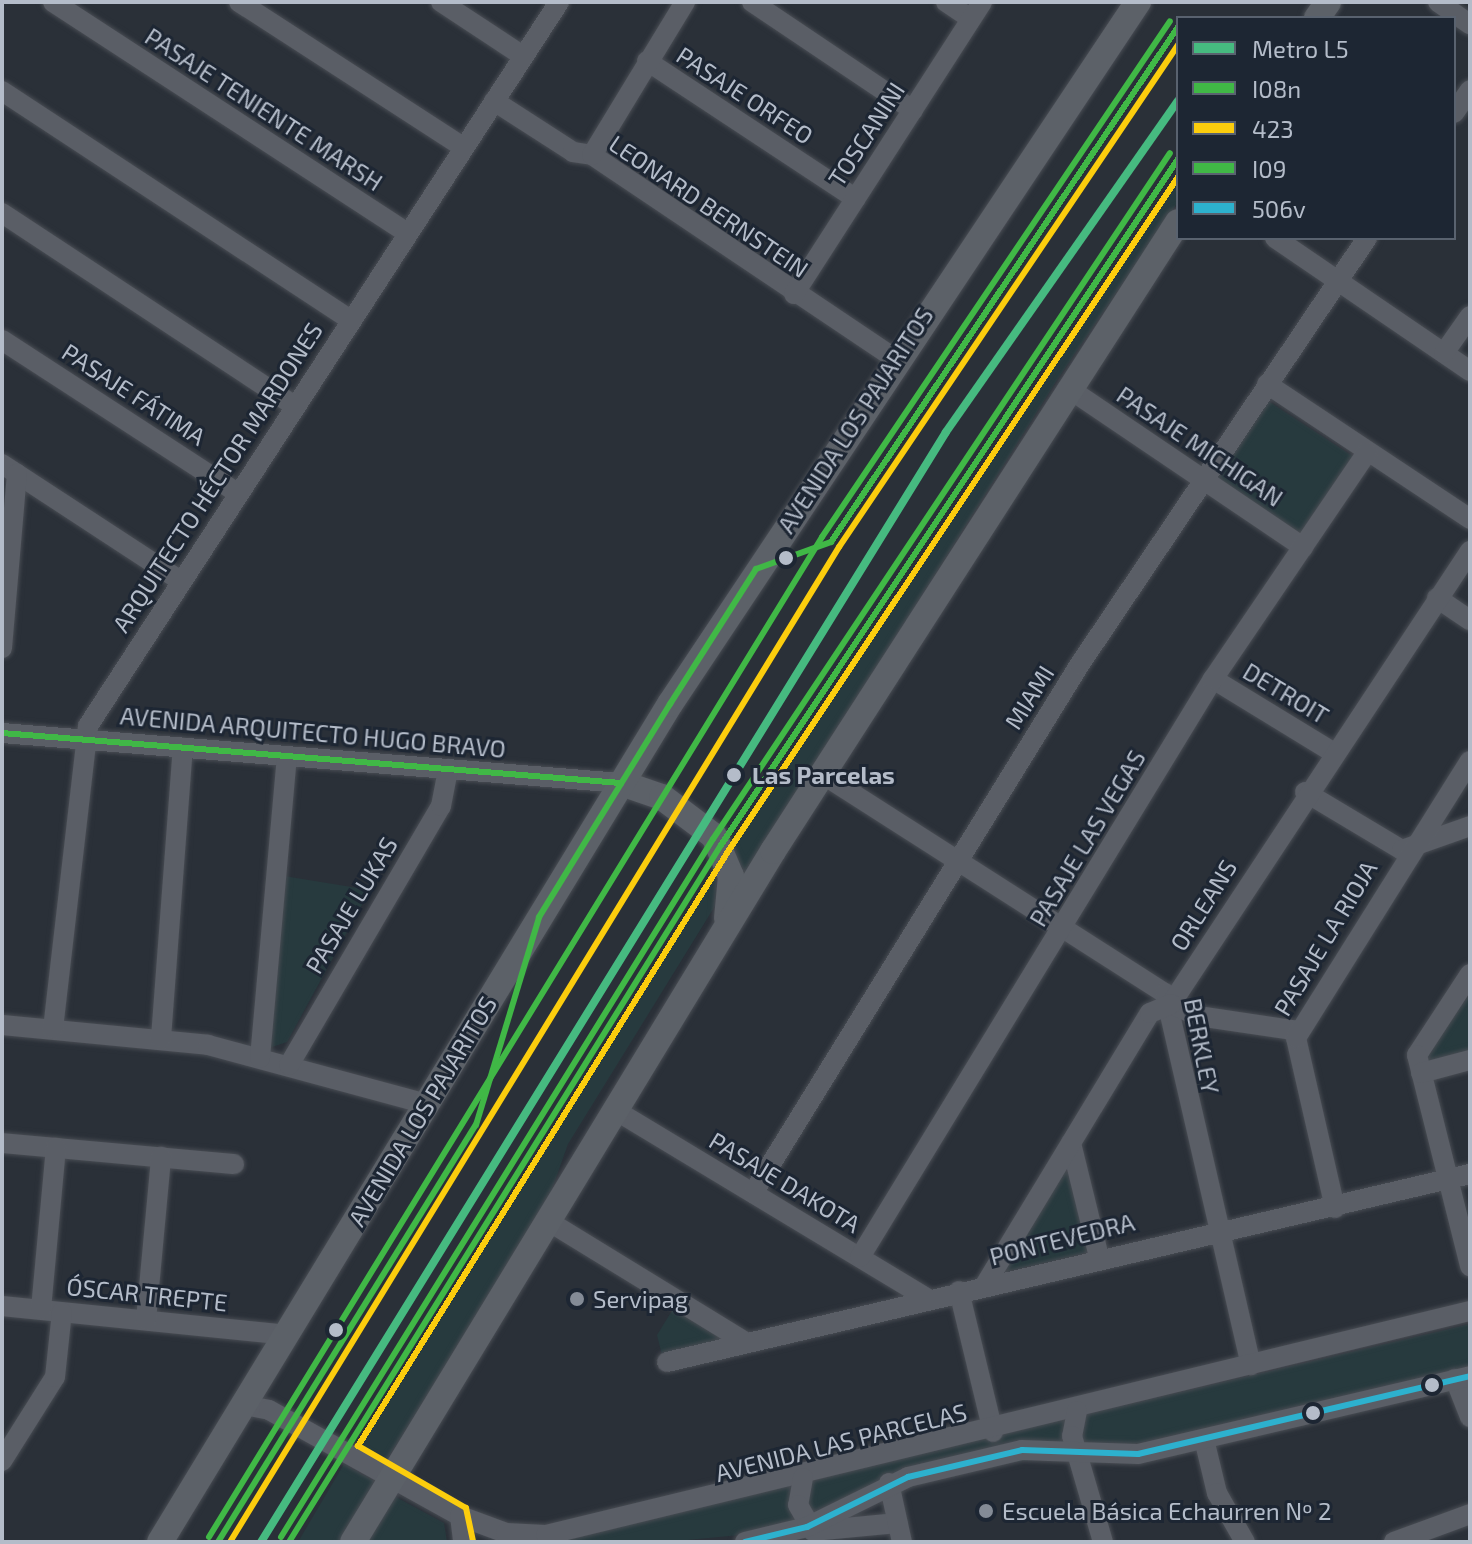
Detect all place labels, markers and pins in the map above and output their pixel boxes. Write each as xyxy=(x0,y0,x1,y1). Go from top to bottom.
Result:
unlabelled marker xyxy=(778,550,794,566)
place label: Las Parcelas xyxy=(752,761,895,789)
marker: Las Parcelas xyxy=(723,764,745,786)
place label: Servipag xyxy=(593,1285,688,1313)
marker: Servipag xyxy=(568,1290,586,1308)
unlabelled marker xyxy=(328,1322,344,1338)
unlabelled marker xyxy=(1424,1377,1440,1393)
unlabelled marker xyxy=(1305,1405,1321,1421)
place label: Escuela Básica Echaurren Nº 2 xyxy=(1002,1497,1332,1525)
marker: Escuela Básica Echaurren Nº 2 xyxy=(977,1502,995,1520)

